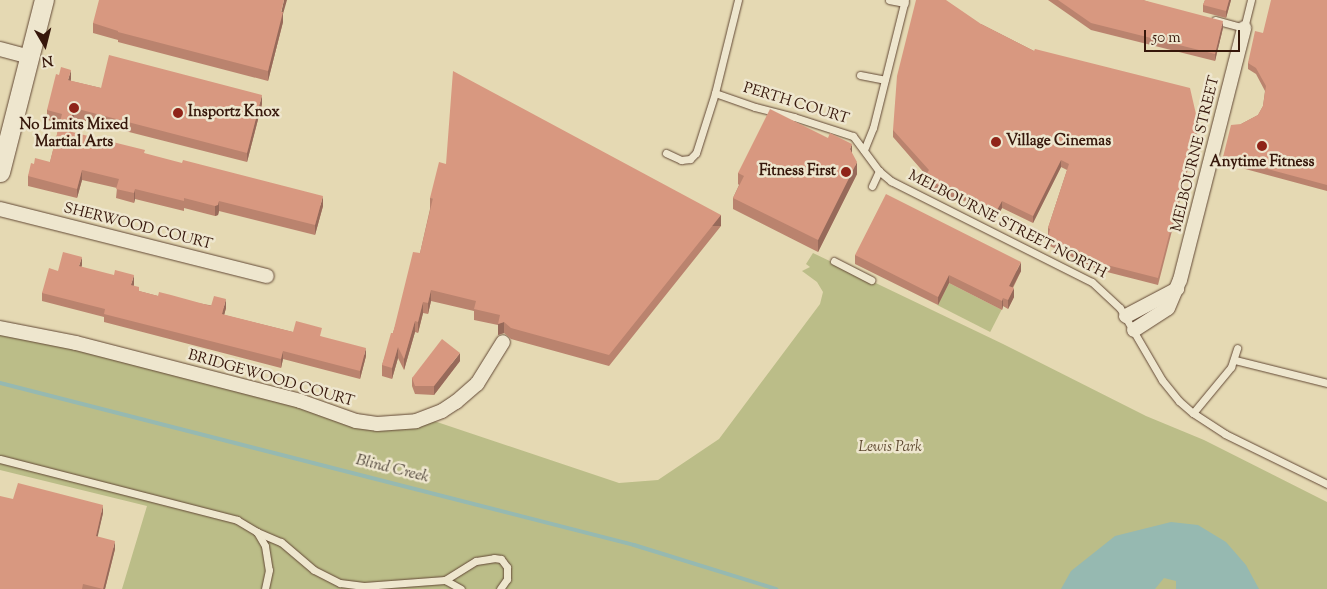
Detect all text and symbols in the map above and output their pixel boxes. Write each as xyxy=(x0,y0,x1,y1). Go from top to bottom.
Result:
north arrow xyxy=(20,20,70,70)
scale bar xyxy=(1147,20,1243,52)
text: 50 m xyxy=(1152,28,1181,49)
text: N xyxy=(40,49,54,71)
street label: MELBOURNE STREET xyxy=(1168,74,1224,234)
street label: PERTH COURT xyxy=(741,79,851,129)
marker: No Limits Mixed Martial Arts xyxy=(68,102,80,114)
place label: Insportz Knox xyxy=(188,104,280,122)
marker: Insportz Knox xyxy=(172,107,184,119)
place label: No Limits Mixed Martial Arts xyxy=(20,116,128,151)
place label: Village Cinemas xyxy=(1006,133,1111,151)
marker: Village Cinemas xyxy=(990,136,1002,148)
marker: Anytime Fitness xyxy=(1256,140,1268,152)
place label: Anytime Fitness xyxy=(1210,154,1314,172)
place label: Fitness First xyxy=(759,163,836,181)
marker: Fitness First xyxy=(840,166,852,178)
street label: MELBOURNE STREET NORTH xyxy=(905,167,1109,283)
street label: SHERWOOD COURT xyxy=(62,200,214,254)
street label: BRIDGEWOOD COURT xyxy=(186,347,356,411)
park label: Lewis Park xyxy=(858,439,922,457)
water label: Blind Creek xyxy=(354,452,430,488)

